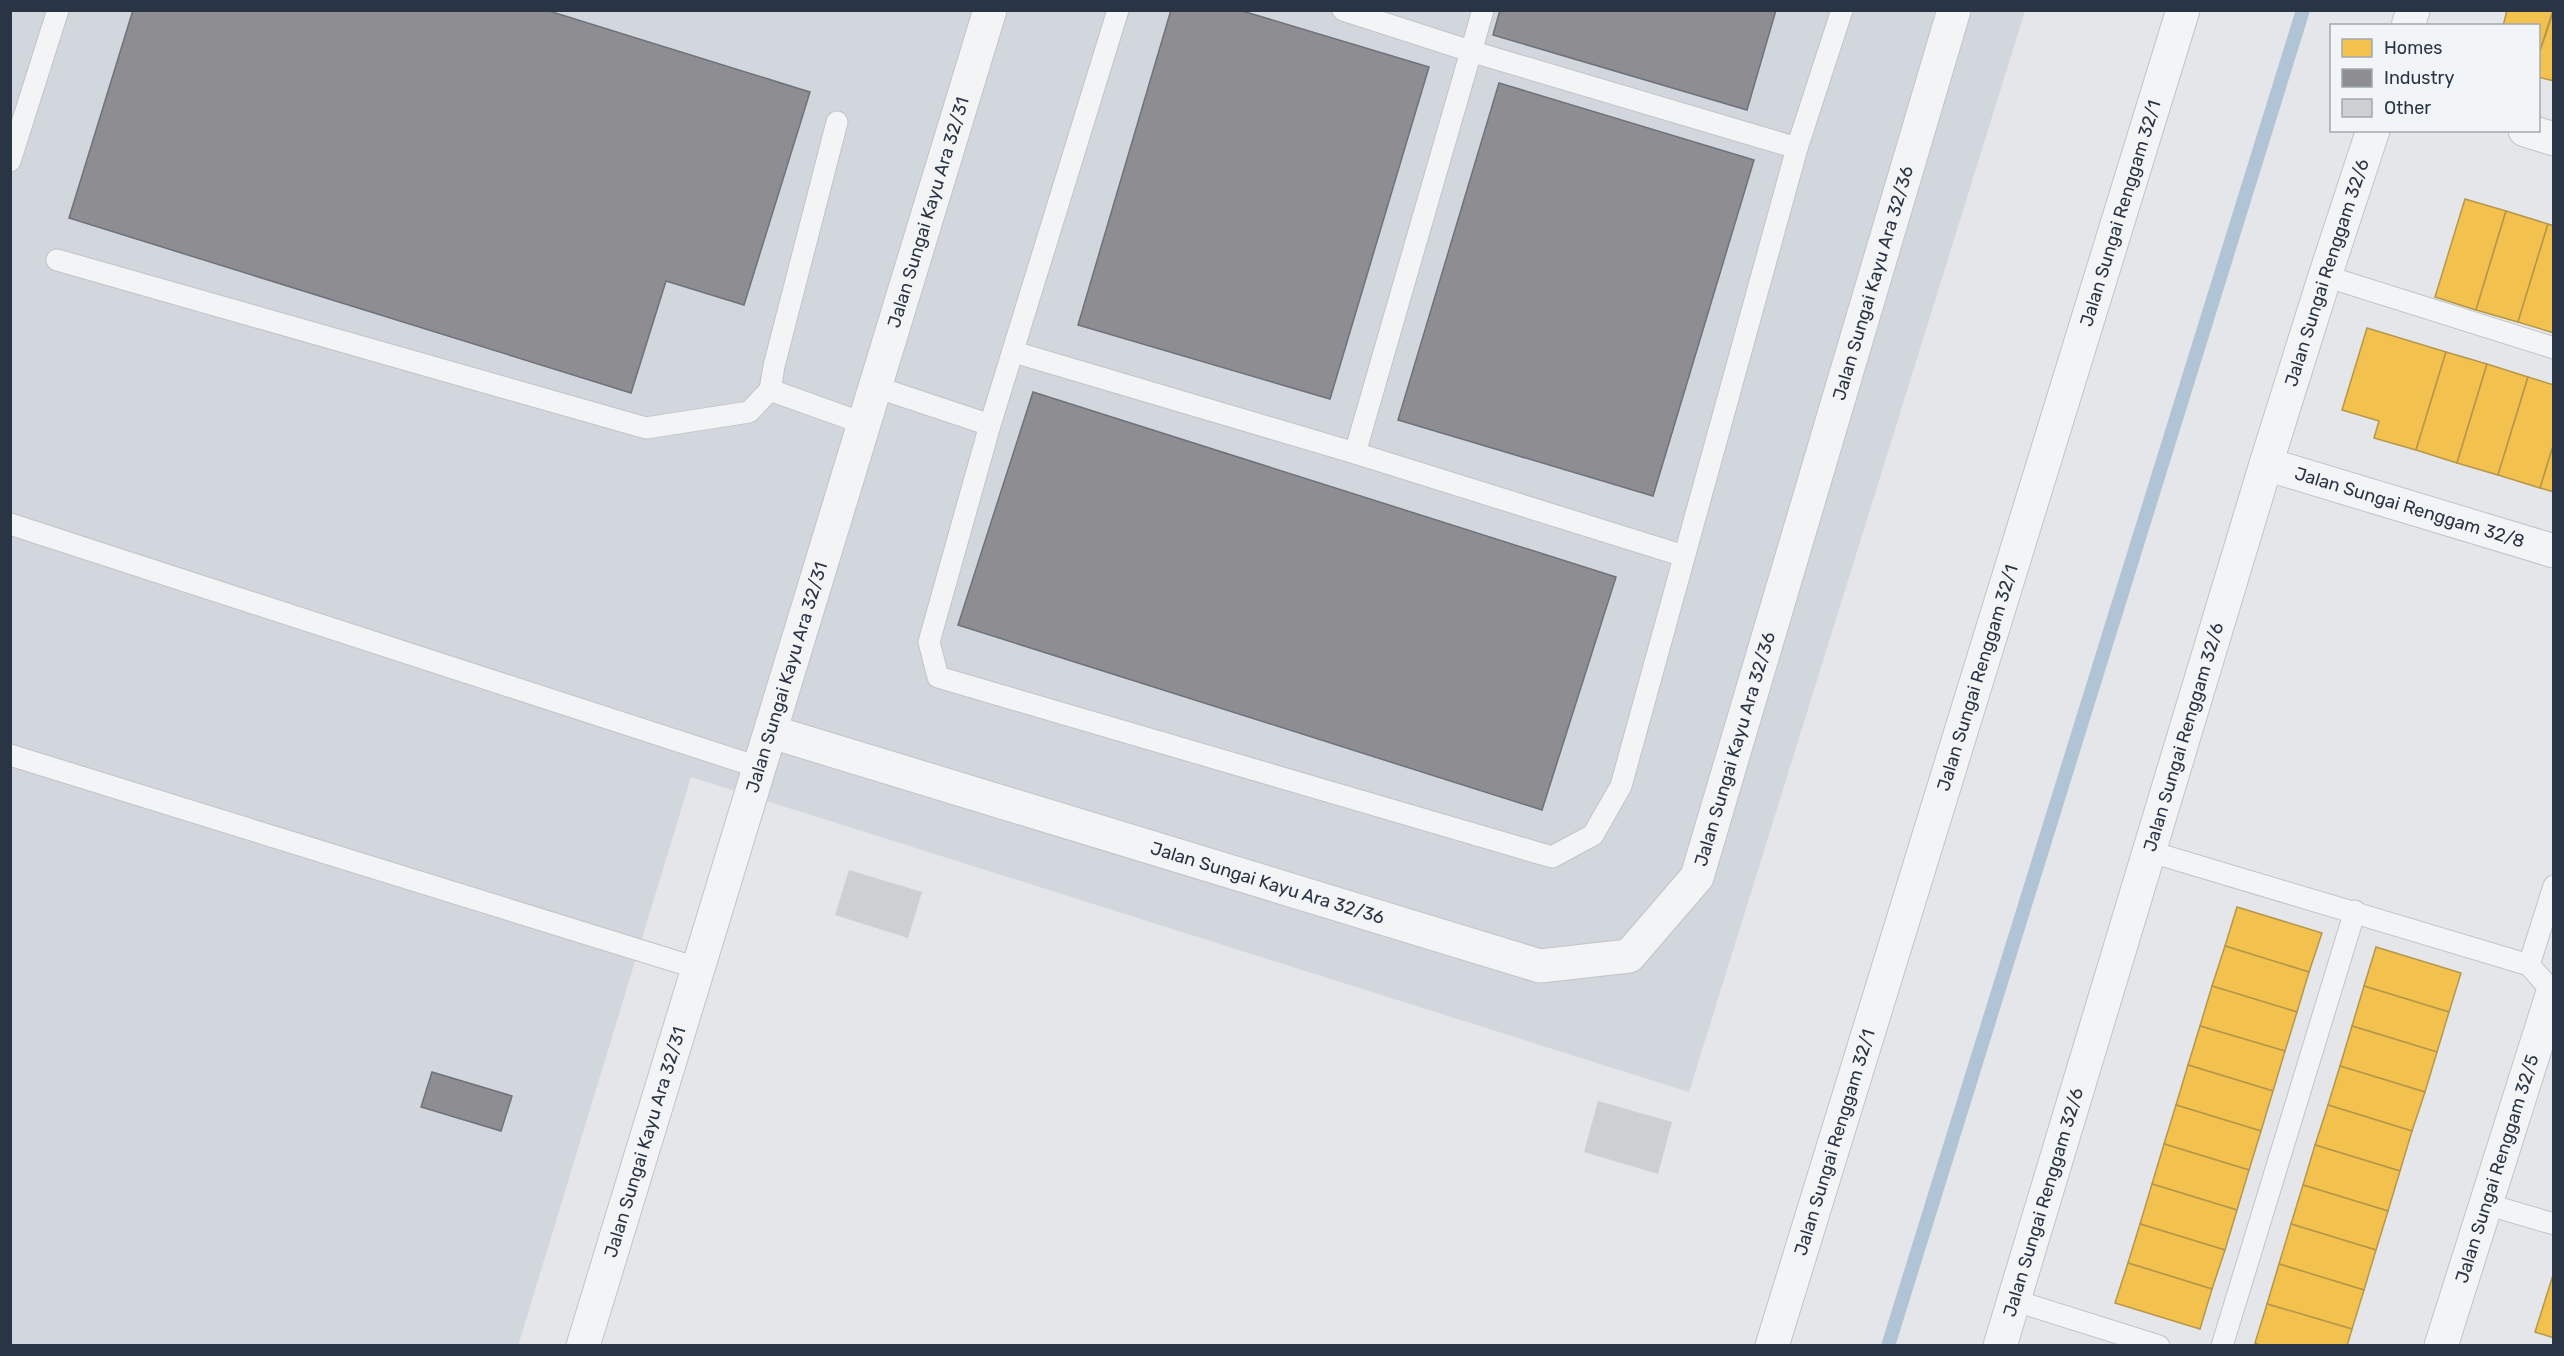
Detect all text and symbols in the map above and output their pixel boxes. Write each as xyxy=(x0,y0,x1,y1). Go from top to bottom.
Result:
legend xyxy=(2330,24,2540,132)
text: Homes xyxy=(2384,37,2442,59)
text: Industry xyxy=(2384,67,2454,89)
street label: Jalan Sungai Kayu Ara 32/31 xyxy=(883,94,974,330)
text: Other xyxy=(2384,97,2431,119)
street label: Jalan Sungai Renggam 32/1 xyxy=(2075,98,2166,329)
street label: Jalan Sungai Renggam 32/6 xyxy=(2280,156,2374,389)
street label: Jalan Sungai Kayu Ara 32/36 xyxy=(1828,163,1918,403)
street label: Jalan Sungai Renggam 32/8 xyxy=(2292,462,2527,552)
street label: Jalan Sungai Kayu Ara 32/31 xyxy=(741,559,832,795)
street label: Jalan Sungai Renggam 32/1 xyxy=(1932,562,2023,794)
street label: Jalan Sungai Renggam 32/6 xyxy=(2139,620,2229,854)
street label: Jalan Sungai Kayu Ara 32/36 xyxy=(1690,629,1780,869)
street label: Jalan Sungai Kayu Ara 32/36 xyxy=(1148,837,1387,929)
street label: Jalan Sungai Kayu Ara 32/31 xyxy=(600,1024,691,1260)
street label: Jalan Sungai Renggam 32/1 xyxy=(1789,1027,1880,1258)
street label: Jalan Sungai Renggam 32/5 xyxy=(2451,1052,2544,1286)
street label: Jalan Sungai Renggam 32/6 xyxy=(1998,1085,2088,1319)

